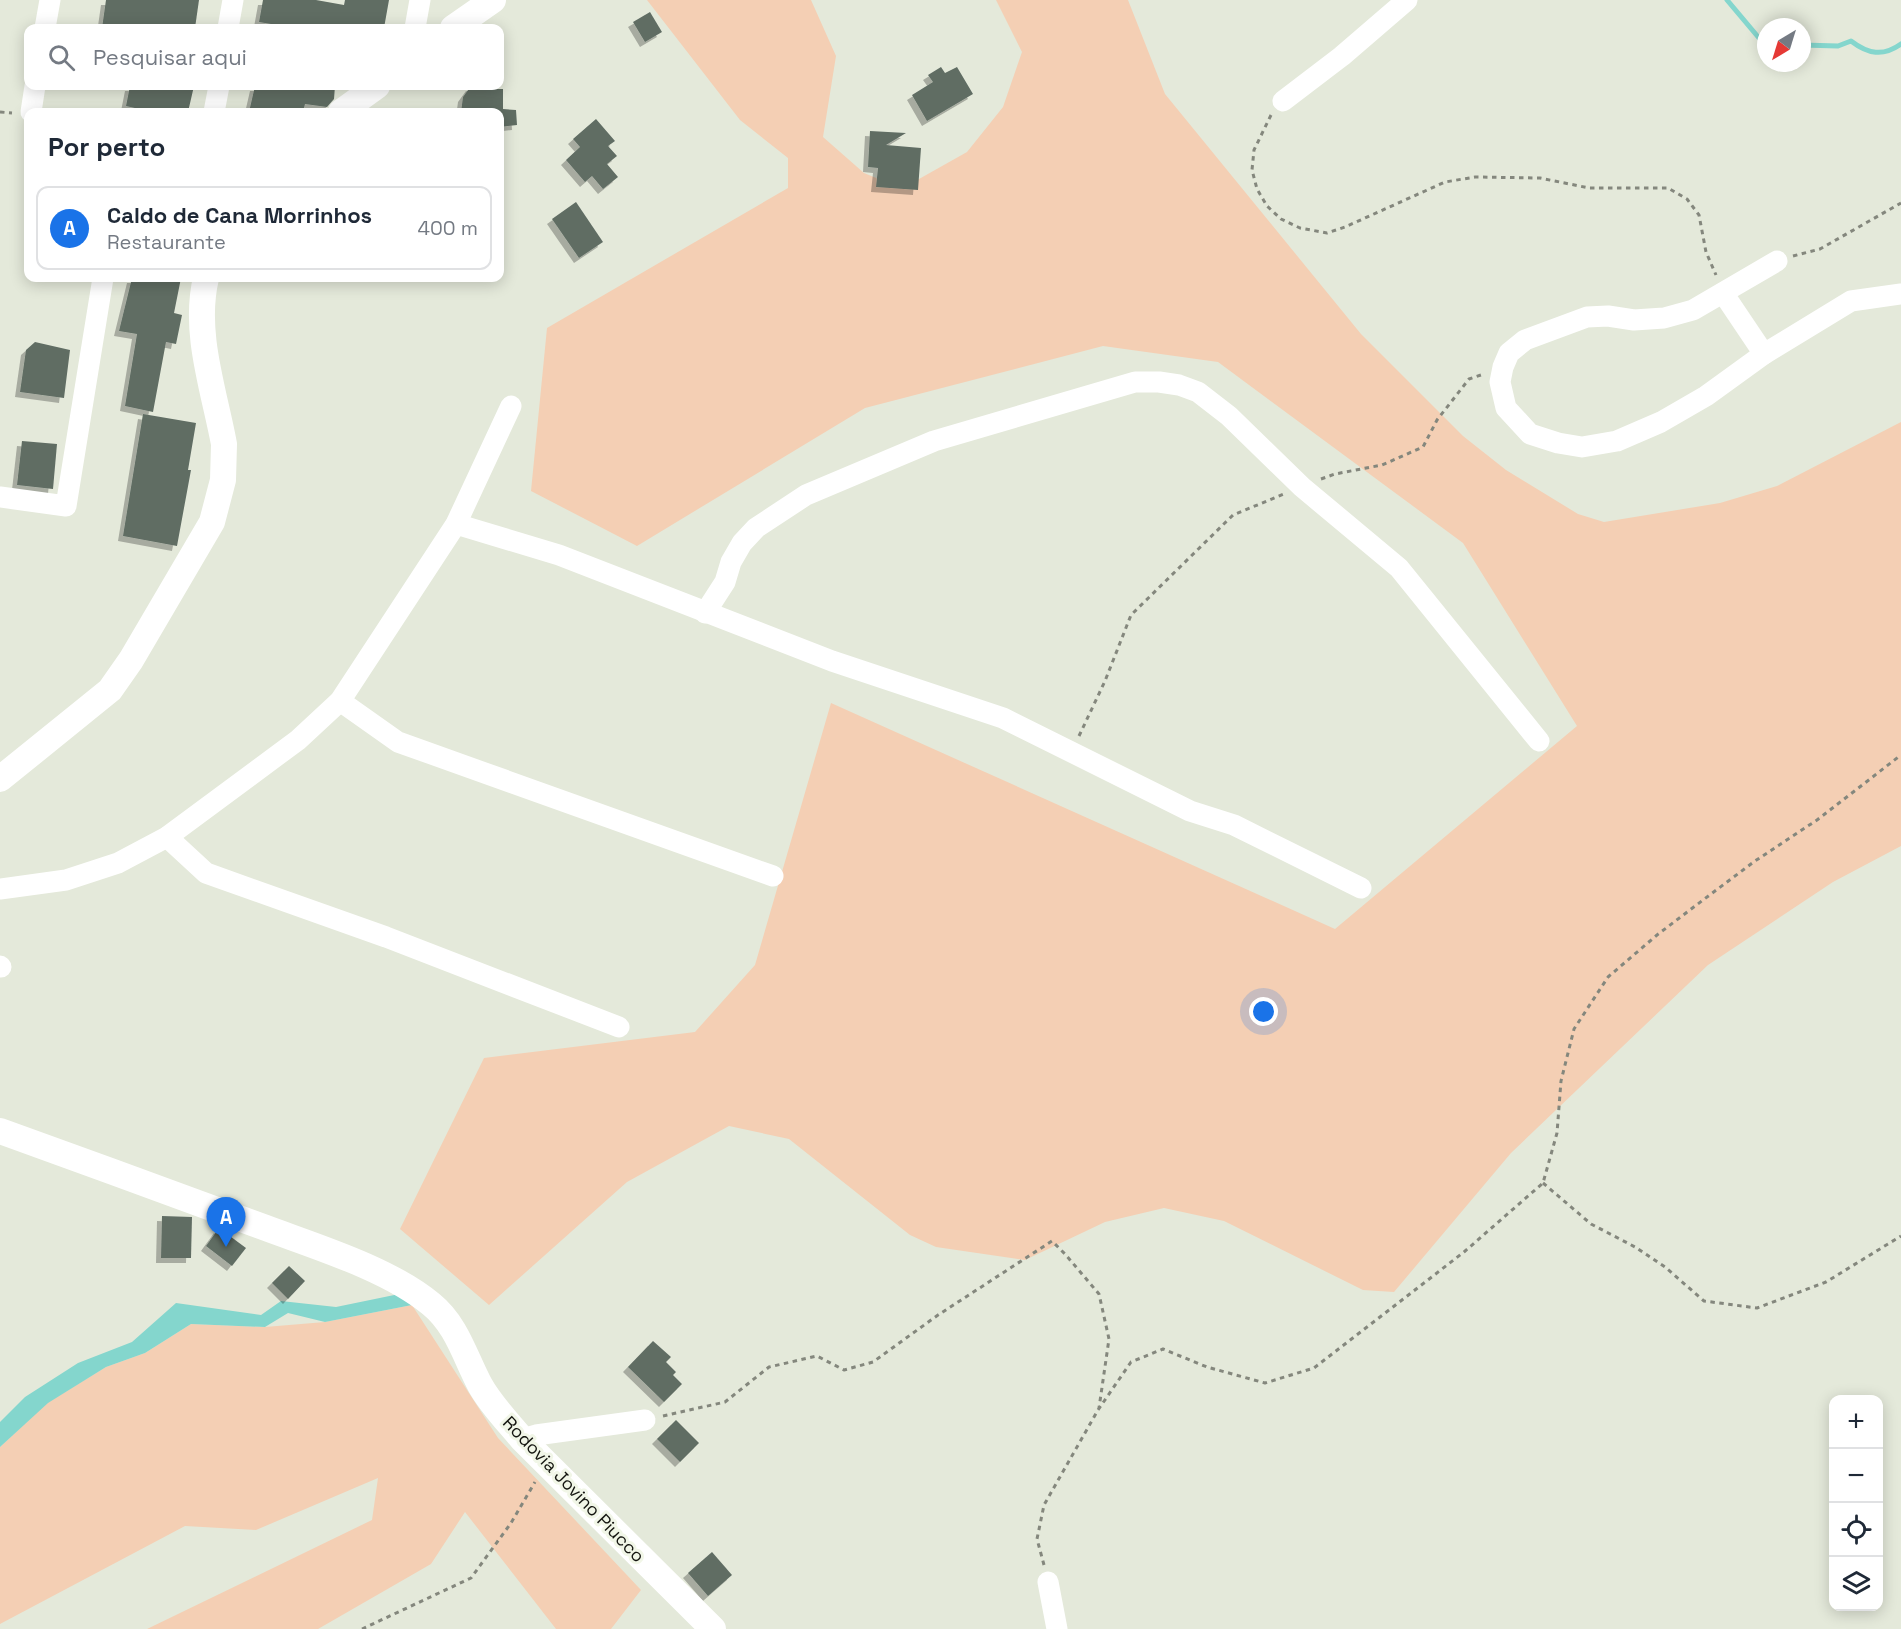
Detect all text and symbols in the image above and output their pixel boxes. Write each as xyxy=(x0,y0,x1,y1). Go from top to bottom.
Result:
north arrow xyxy=(1757,18,1811,72)
search box xyxy=(24,24,504,90)
icon: search xyxy=(45,41,78,74)
text: Pesquisar aqui xyxy=(93,43,247,71)
text: Por perto xyxy=(48,130,165,164)
text: Caldo de Cana Morrinhos xyxy=(107,201,372,229)
text: A xyxy=(63,215,76,241)
text: 400 m xyxy=(418,215,478,241)
text: Restaurante xyxy=(107,229,226,255)
your location xyxy=(1249,997,1278,1026)
pin: A xyxy=(206,1198,246,1247)
map controls xyxy=(1829,1395,1883,1611)
button: + xyxy=(1829,1395,1883,1449)
street label: Rodovia Jovino Piucco xyxy=(498,1411,650,1567)
button: − xyxy=(1829,1449,1883,1503)
button: locate xyxy=(1829,1503,1883,1557)
button: layers xyxy=(1829,1557,1883,1611)

